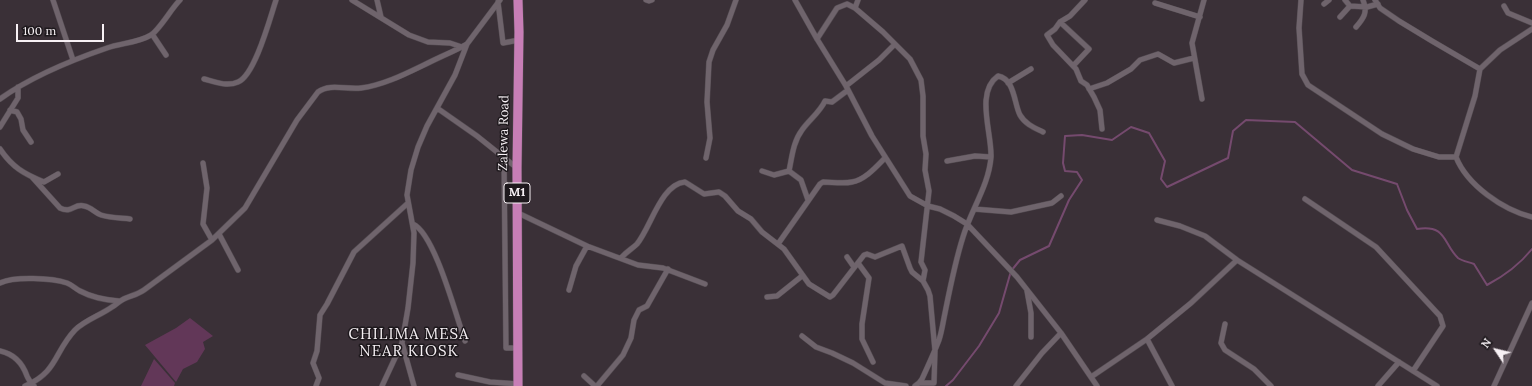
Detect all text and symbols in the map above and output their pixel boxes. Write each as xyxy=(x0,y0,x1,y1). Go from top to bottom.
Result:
scale bar xyxy=(18,16,106,42)
text: 100 m xyxy=(23,23,56,38)
street label: Zalewa Road xyxy=(496,95,512,171)
road number: M1 xyxy=(504,183,530,203)
district label: CHILIMA MESA NEAR KIOSK xyxy=(348,326,470,361)
north arrow xyxy=(1476,330,1516,370)
text: N xyxy=(1478,336,1494,351)

